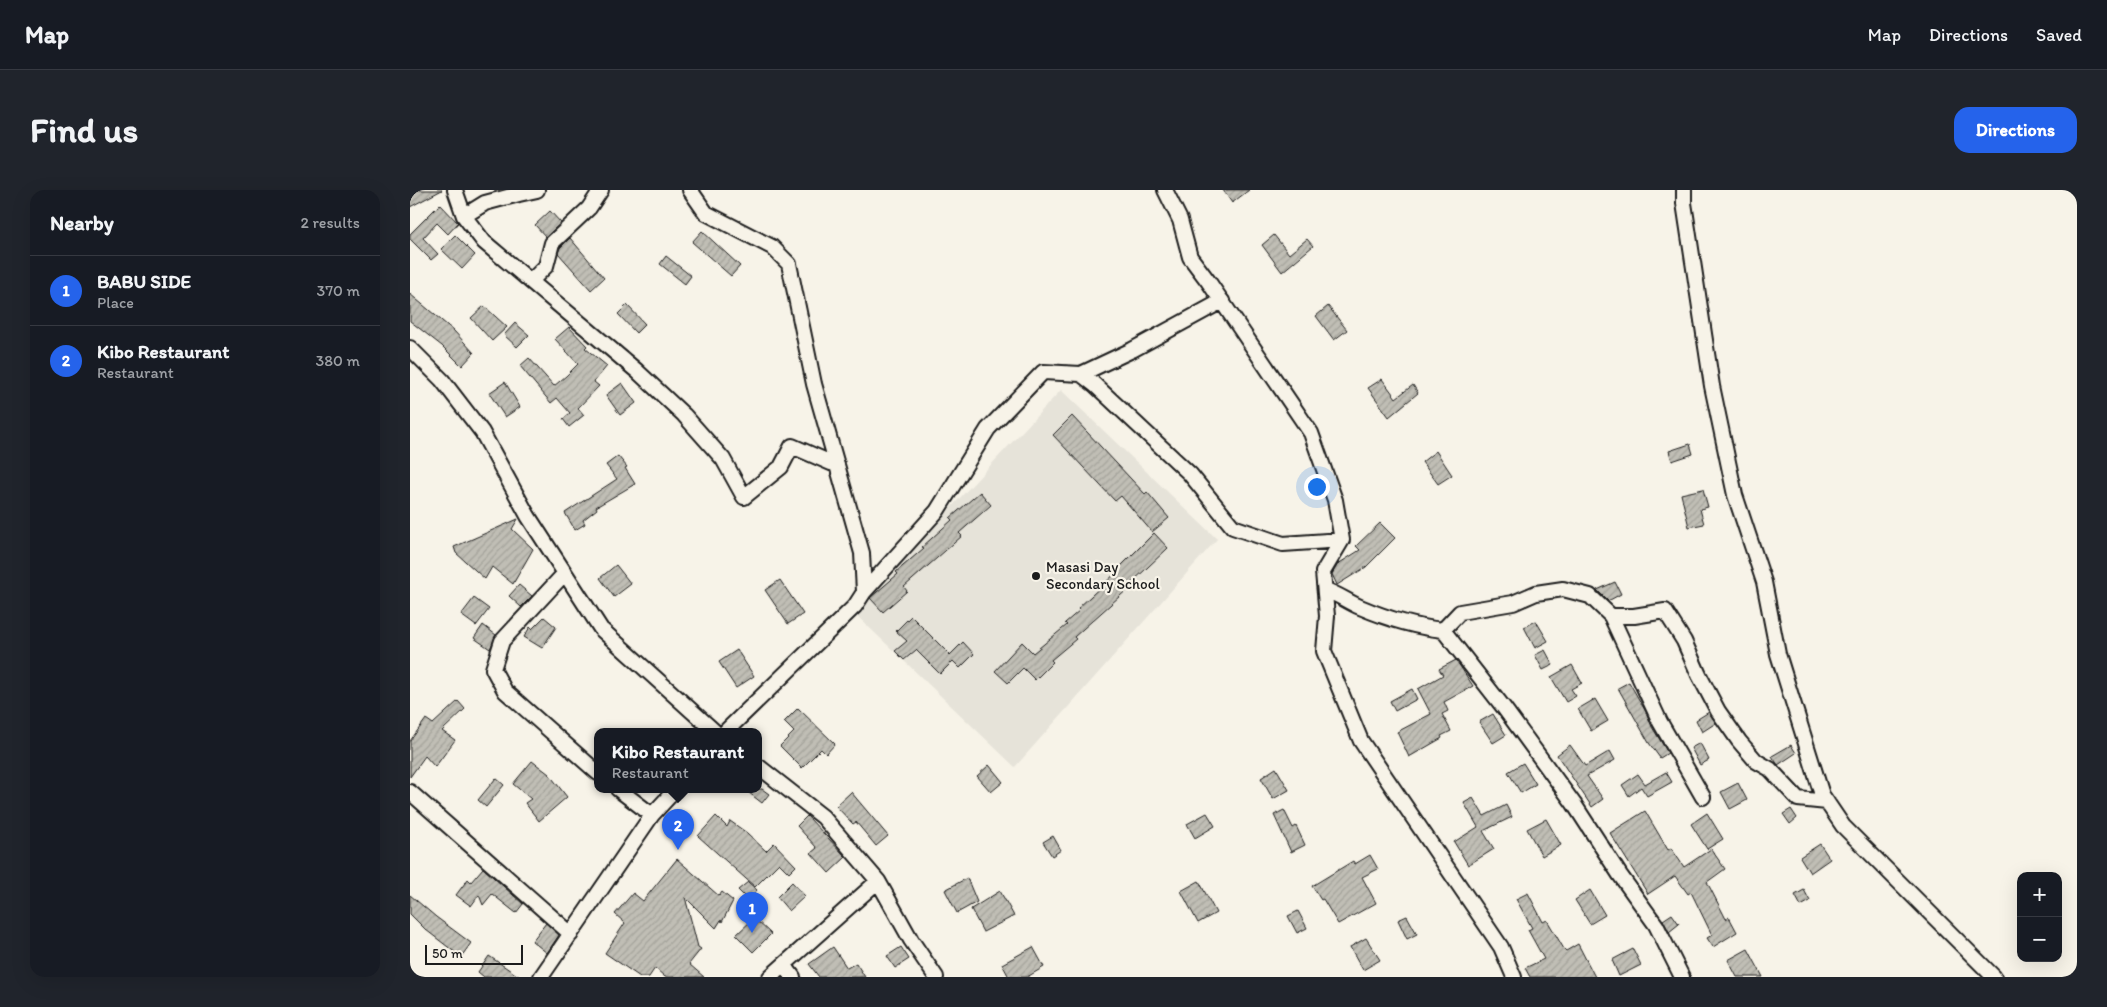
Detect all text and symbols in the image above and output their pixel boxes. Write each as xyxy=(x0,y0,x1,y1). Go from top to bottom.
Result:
text: Map xyxy=(25,20,69,49)
text: Map xyxy=(1868,24,1901,46)
text: Directions xyxy=(1929,24,2008,46)
text: Saved xyxy=(2036,24,2082,46)
button: Directions xyxy=(1954,107,2077,153)
text: Find us xyxy=(30,109,138,151)
text: Nearby xyxy=(50,210,114,235)
text: 2 results xyxy=(300,213,360,232)
text: BABU SIDE xyxy=(97,270,191,293)
text: 1 xyxy=(62,281,70,300)
text: 370 m xyxy=(316,281,360,300)
text: Place xyxy=(97,293,134,312)
text: Kibo Restaurant xyxy=(97,340,229,363)
text: 2 xyxy=(62,351,70,370)
text: 380 m xyxy=(316,351,360,370)
text: Restaurant xyxy=(97,363,174,382)
your location xyxy=(1304,474,1330,500)
place label: Masasi Day Secondary School xyxy=(1046,558,1160,593)
marker: Masasi Day Secondary School xyxy=(1030,570,1042,582)
popup xyxy=(594,728,762,793)
text: Kibo Restaurant xyxy=(612,740,744,763)
text: Restaurant xyxy=(612,763,689,782)
pin: 2 xyxy=(662,809,694,850)
map controls xyxy=(2017,872,2062,962)
button: + xyxy=(2017,872,2062,917)
pin: 1 xyxy=(736,892,768,933)
button: − xyxy=(2017,917,2062,962)
scale bar xyxy=(425,942,522,965)
text: 50 m xyxy=(432,945,463,962)

